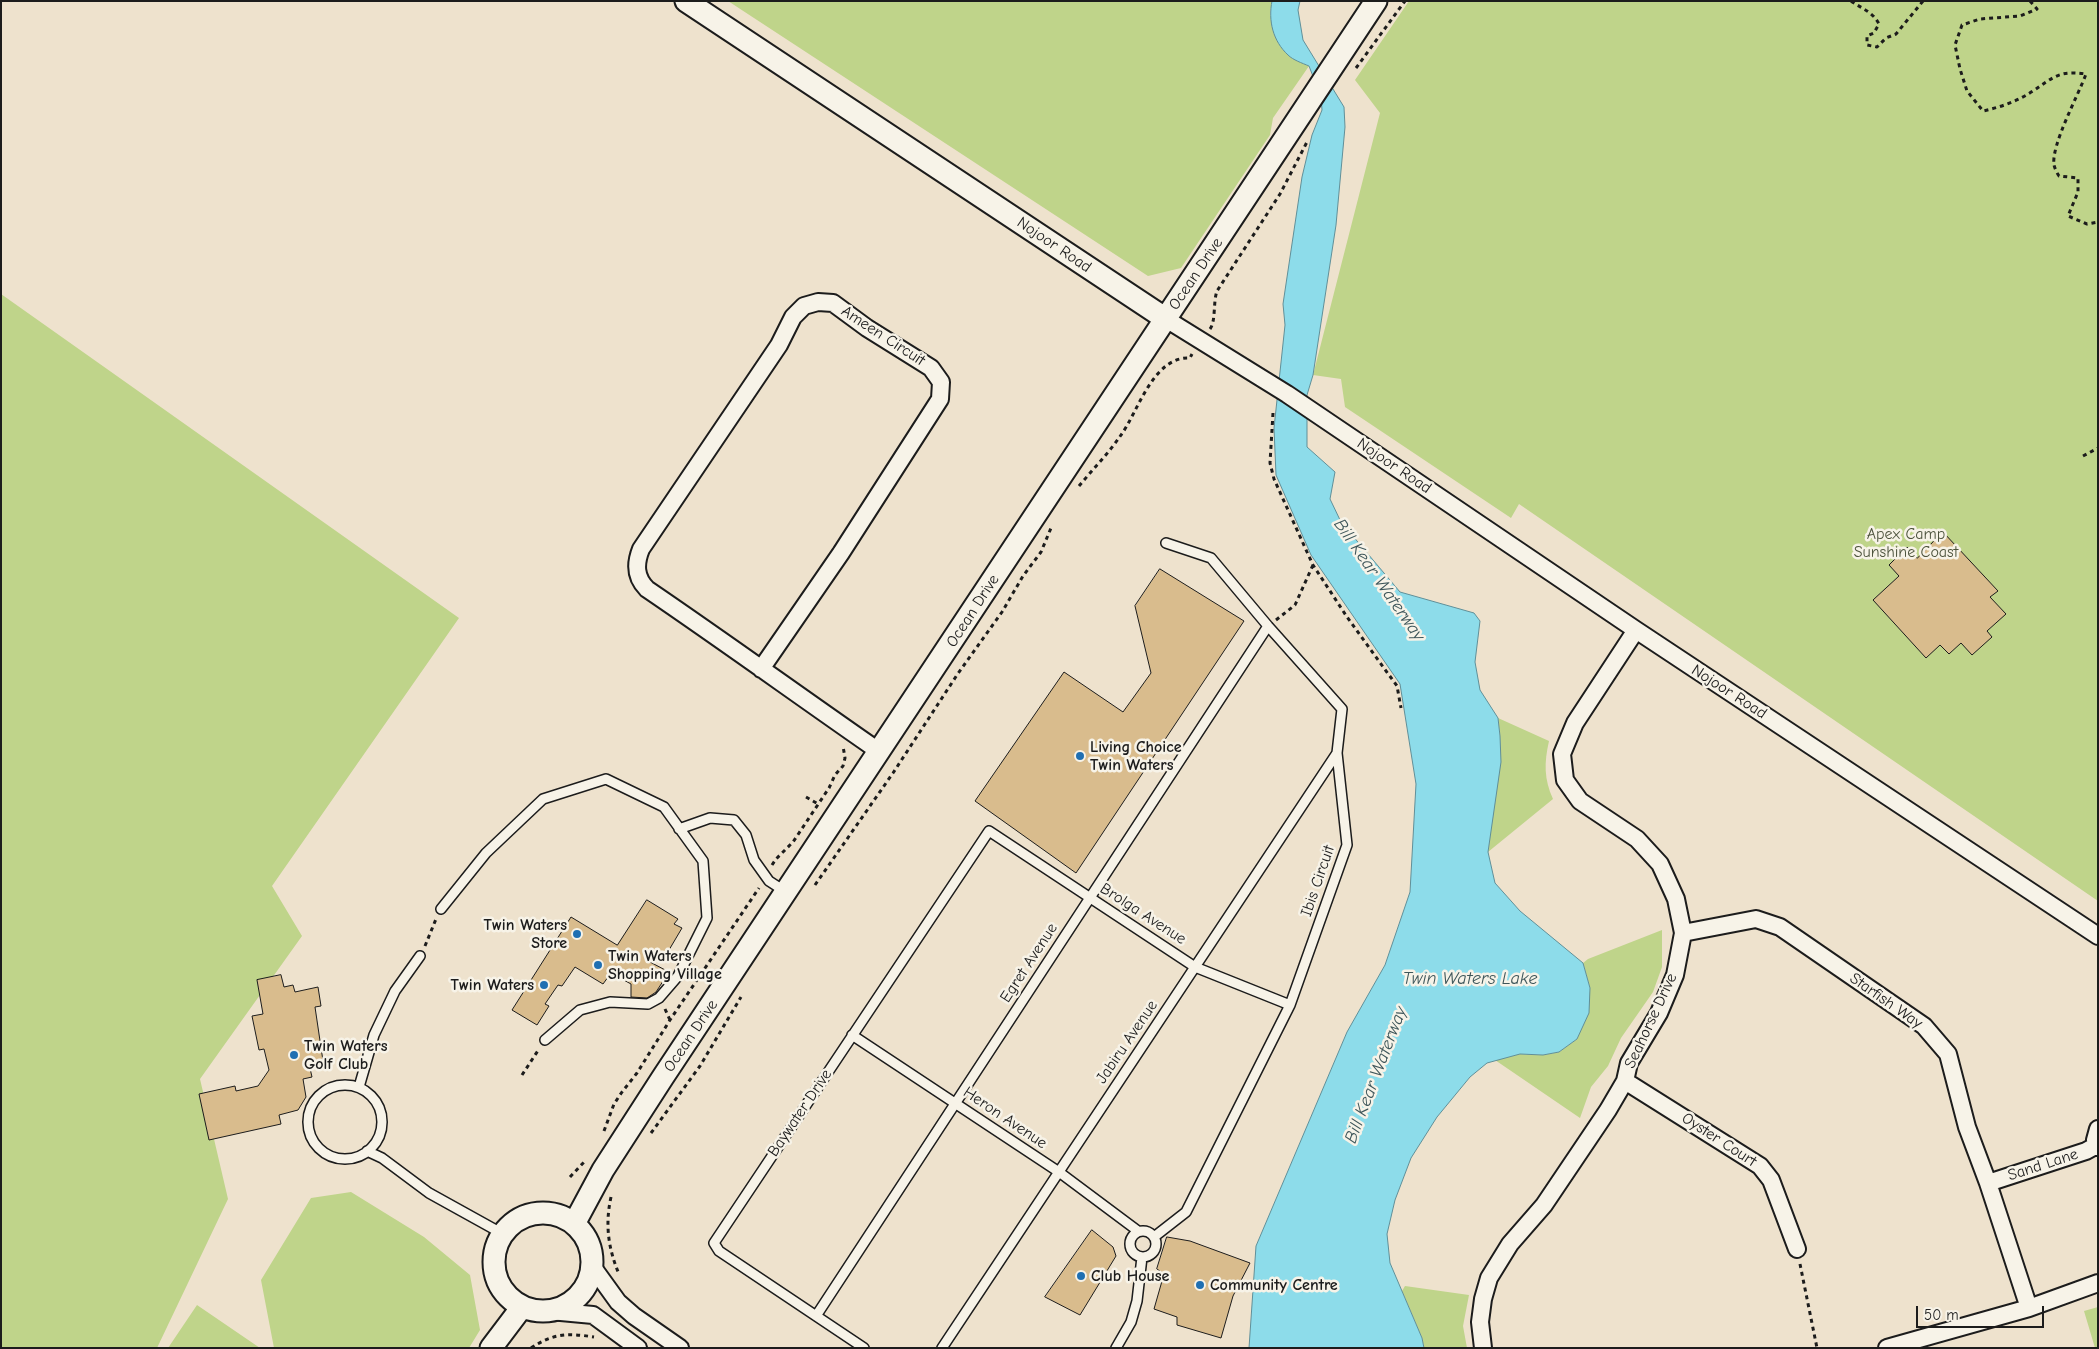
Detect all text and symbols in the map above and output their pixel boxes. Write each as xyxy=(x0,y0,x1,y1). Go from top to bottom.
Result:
street label: Nojoor Road xyxy=(1013,213,1095,277)
street label: Ocean Drive xyxy=(1165,234,1227,314)
street label: Ameen Circuit xyxy=(837,302,929,370)
street label: Nojoor Road xyxy=(1353,434,1435,498)
water label: Bill Kear Waterway xyxy=(1329,515,1429,645)
park label: Apex Camp Sunshine Coast xyxy=(1854,524,1958,562)
street label: Ocean Drive xyxy=(942,571,1004,651)
street label: Nojoor Road xyxy=(1688,661,1770,723)
place label: Living Choice Twin Waters xyxy=(1090,737,1182,775)
marker: Living Choice Twin Waters xyxy=(1074,750,1086,762)
street label: Ibis Circuit xyxy=(1297,843,1339,919)
street label: Brolga Avenue xyxy=(1096,879,1190,949)
place label: Twin Waters Store xyxy=(484,915,567,953)
street label: Egret Avenue xyxy=(996,920,1062,1006)
marker: Twin Waters Store xyxy=(571,928,583,940)
place label: Twin Waters Shopping Village xyxy=(608,946,722,984)
marker: Twin Waters Shopping Village xyxy=(592,959,604,971)
water label: Twin Waters Lake xyxy=(1402,968,1538,990)
street label: Starfish Way xyxy=(1846,969,1926,1033)
street label: Seahorse Drive xyxy=(1621,970,1681,1072)
place label: Twin Waters xyxy=(451,975,534,995)
marker: Twin Waters xyxy=(538,979,550,991)
street label: Ocean Drive xyxy=(660,996,722,1076)
street label: Jabiru Avenue xyxy=(1092,997,1162,1087)
water label: Bill Kear Waterway xyxy=(1340,1004,1412,1146)
place label: Twin Waters Golf Club xyxy=(304,1036,387,1074)
marker: Twin Waters Golf Club xyxy=(288,1049,300,1061)
street label: Baywater Drive xyxy=(764,1066,836,1160)
street label: Heron Avenue xyxy=(959,1083,1051,1153)
street label: Oyster Court xyxy=(1678,1109,1760,1171)
street label: Sand Lane xyxy=(2006,1145,2080,1185)
place label: Club House xyxy=(1091,1266,1169,1286)
marker: Club House xyxy=(1075,1270,1087,1282)
place label: Community Centre xyxy=(1210,1275,1338,1295)
marker: Community Centre xyxy=(1194,1279,1206,1291)
scale bar xyxy=(1919,1296,2046,1328)
text: 50 m xyxy=(1924,1306,1959,1324)

